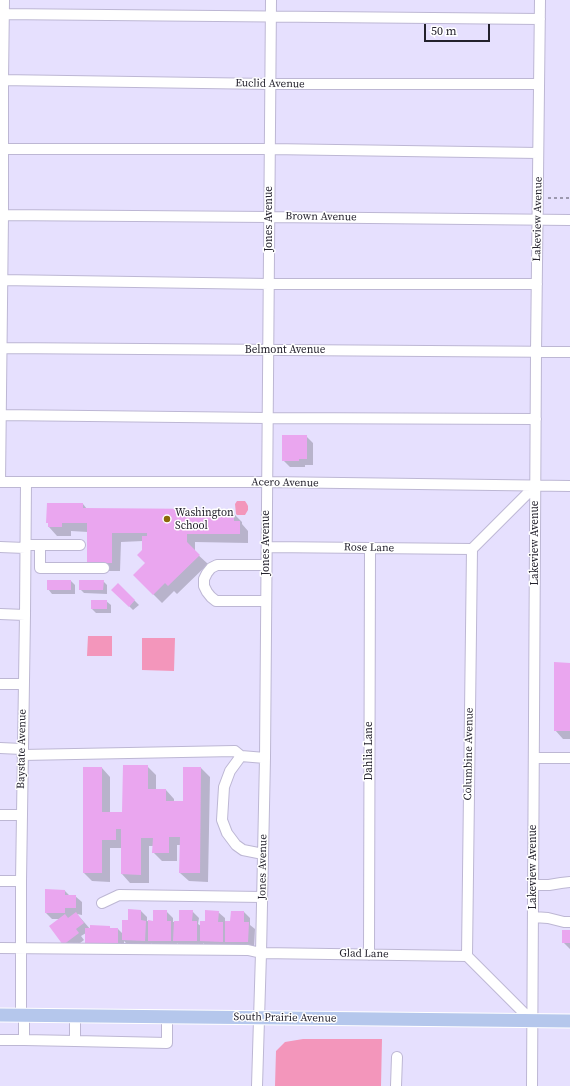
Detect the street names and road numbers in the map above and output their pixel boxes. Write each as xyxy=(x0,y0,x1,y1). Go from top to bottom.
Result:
street label: Euclid Avenue xyxy=(235,77,305,91)
street label: Lakeview Avenue xyxy=(531,176,545,262)
street label: Jones Avenue xyxy=(262,186,276,252)
street label: Brown Avenue xyxy=(285,210,357,224)
street label: Belmont Avenue xyxy=(245,343,325,357)
street label: Acero Avenue xyxy=(251,476,319,490)
street label: Lakeview Avenue xyxy=(528,501,542,585)
street label: Jones Avenue xyxy=(259,510,273,576)
street label: Rose Lane xyxy=(344,541,394,555)
street label: Columbine Avenue xyxy=(462,707,476,801)
street label: Baystate Avenue xyxy=(15,709,29,789)
street label: Dahlia Lane xyxy=(362,721,376,781)
street label: Lakeview Avenue xyxy=(526,825,540,909)
street label: Jones Avenue xyxy=(256,834,270,900)
street label: Glad Lane xyxy=(339,947,389,961)
street label: South Prairie Avenue xyxy=(234,1011,336,1025)

